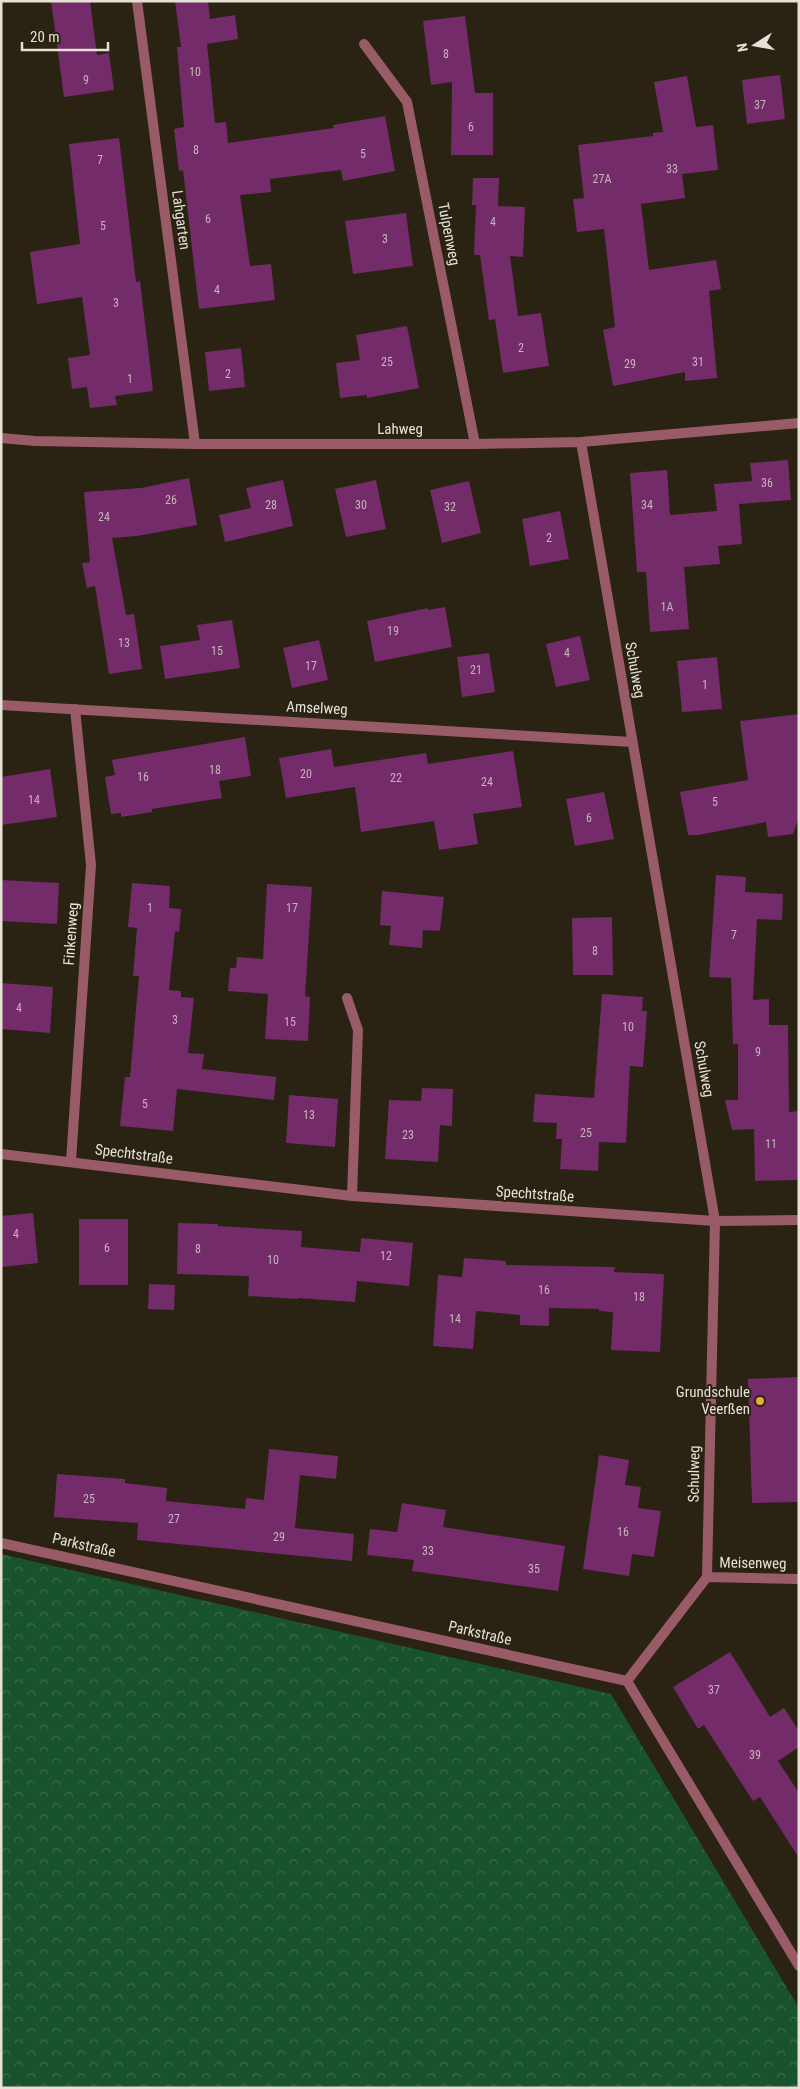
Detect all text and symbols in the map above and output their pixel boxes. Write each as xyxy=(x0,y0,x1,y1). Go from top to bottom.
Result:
scale bar xyxy=(22,20,109,52)
north arrow xyxy=(730,20,780,70)
text: 20 m xyxy=(30,28,60,46)
text: N xyxy=(734,42,751,53)
house number: 8 xyxy=(443,47,449,61)
house number: 10 xyxy=(189,65,201,79)
house number: 9 xyxy=(83,73,89,87)
house number: 37 xyxy=(754,98,766,112)
house number: 6 xyxy=(468,120,474,134)
house number: 8 xyxy=(193,143,199,157)
house number: 5 xyxy=(360,147,366,161)
house number: 7 xyxy=(97,153,103,167)
house number: 33 xyxy=(666,162,678,176)
house number: 27A xyxy=(593,172,611,186)
street label: Lahgarten xyxy=(168,189,194,251)
street label: Tulpenweg xyxy=(434,201,464,267)
house number: 6 xyxy=(205,212,211,226)
house number: 4 xyxy=(490,215,496,229)
house number: 5 xyxy=(100,219,106,233)
house number: 3 xyxy=(382,232,388,246)
house number: 4 xyxy=(214,283,220,297)
house number: 3 xyxy=(113,296,119,310)
house number: 2 xyxy=(518,341,524,355)
house number: 25 xyxy=(381,355,393,369)
house number: 31 xyxy=(692,355,704,369)
house number: 29 xyxy=(624,357,636,371)
house number: 2 xyxy=(225,367,231,381)
house number: 1 xyxy=(127,372,133,386)
street label: Lahweg xyxy=(377,420,423,438)
house number: 36 xyxy=(761,476,773,490)
house number: 26 xyxy=(165,493,177,507)
house number: 28 xyxy=(265,498,277,512)
house number: 30 xyxy=(355,498,367,512)
house number: 34 xyxy=(641,498,653,512)
house number: 32 xyxy=(444,500,456,514)
house number: 24 xyxy=(98,510,110,524)
house number: 2 xyxy=(546,531,552,545)
house number: 1A xyxy=(661,600,674,614)
house number: 19 xyxy=(387,624,399,638)
house number: 13 xyxy=(118,636,130,650)
street label: Schulweg xyxy=(621,640,649,700)
house number: 15 xyxy=(211,644,223,658)
house number: 4 xyxy=(564,646,570,660)
house number: 17 xyxy=(305,659,317,673)
house number: 21 xyxy=(470,663,482,677)
house number: 1 xyxy=(702,678,708,692)
street label: Amselweg xyxy=(286,697,348,719)
house number: 18 xyxy=(209,763,221,777)
house number: 20 xyxy=(300,767,312,781)
house number: 16 xyxy=(137,770,149,784)
house number: 22 xyxy=(390,771,402,785)
house number: 24 xyxy=(481,775,493,789)
house number: 14 xyxy=(28,793,40,807)
house number: 5 xyxy=(712,795,718,809)
house number: 6 xyxy=(586,811,592,825)
house number: 1 xyxy=(147,901,153,915)
house number: 17 xyxy=(286,901,298,915)
street label: Finkenweg xyxy=(60,902,82,966)
house number: 7 xyxy=(731,928,737,942)
house number: 8 xyxy=(592,944,598,958)
house number: 4 xyxy=(16,1001,22,1015)
house number: 3 xyxy=(172,1013,178,1027)
house number: 15 xyxy=(284,1015,296,1029)
house number: 10 xyxy=(622,1020,634,1034)
street label: Schulweg xyxy=(690,1039,718,1099)
house number: 9 xyxy=(755,1045,761,1059)
house number: 5 xyxy=(142,1097,148,1111)
house number: 13 xyxy=(303,1108,315,1122)
house number: 25 xyxy=(580,1126,592,1140)
house number: 23 xyxy=(402,1128,414,1142)
house number: 11 xyxy=(765,1137,777,1151)
street label: Spechtstraße xyxy=(94,1140,174,1168)
street label: Spechtstraße xyxy=(495,1182,575,1206)
house number: 4 xyxy=(13,1227,19,1241)
house number: 6 xyxy=(104,1241,110,1255)
house number: 8 xyxy=(195,1242,201,1256)
house number: 12 xyxy=(380,1249,392,1263)
house number: 10 xyxy=(267,1253,279,1267)
house number: 16 xyxy=(538,1283,550,1297)
house number: 18 xyxy=(633,1290,645,1304)
house number: 14 xyxy=(449,1312,461,1326)
place label: Grundschule Veerßen xyxy=(676,1383,750,1418)
marker: Grundschule Veerßen xyxy=(754,1395,766,1407)
street label: Schulweg xyxy=(685,1445,703,1503)
house number: 25 xyxy=(83,1492,95,1506)
house number: 27 xyxy=(168,1512,180,1526)
house number: 16 xyxy=(617,1525,629,1539)
street label: Parkstraße xyxy=(51,1529,117,1561)
house number: 29 xyxy=(273,1530,285,1544)
house number: 33 xyxy=(422,1544,434,1558)
street label: Meisenweg xyxy=(719,1553,787,1573)
house number: 35 xyxy=(528,1562,540,1576)
street label: Parkstraße xyxy=(447,1617,513,1649)
house number: 37 xyxy=(708,1683,720,1697)
house number: 39 xyxy=(749,1748,761,1762)

